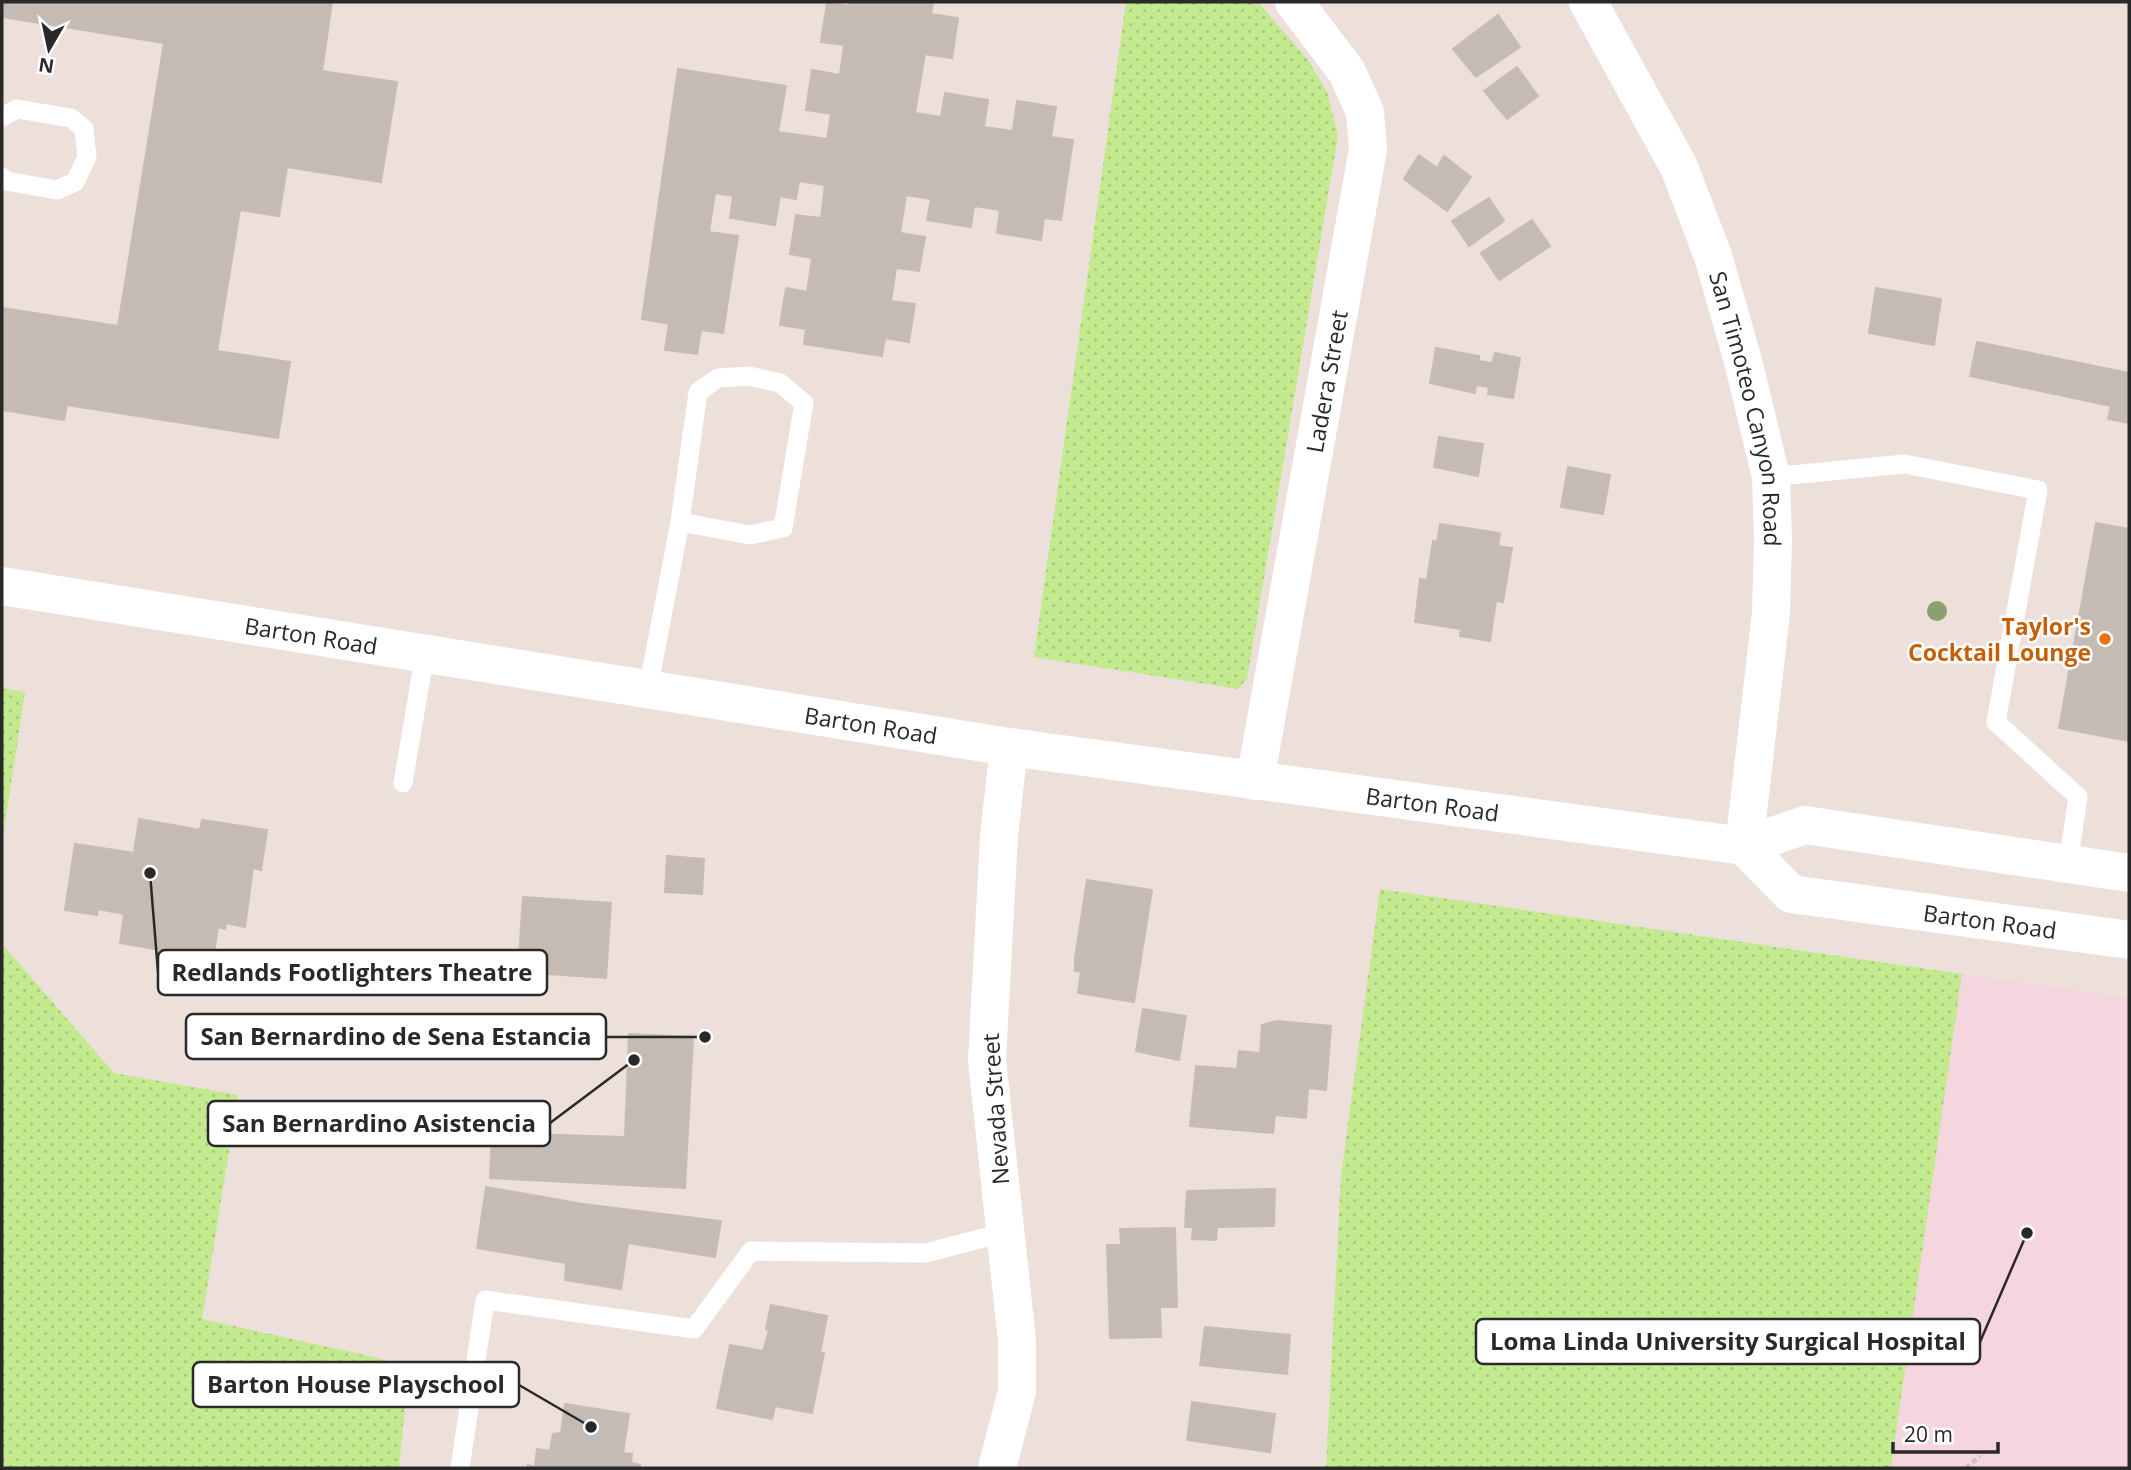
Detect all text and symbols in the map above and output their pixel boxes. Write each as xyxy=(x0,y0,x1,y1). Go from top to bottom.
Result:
north arrow xyxy=(14,14,84,84)
text: N xyxy=(37,52,56,80)
street label: San Timoteo Canyon Road xyxy=(1702,267,1789,547)
street label: Ladera Street xyxy=(1298,308,1355,455)
street label: Barton Road xyxy=(242,609,380,662)
place label: Taylor's Cocktail Lounge xyxy=(1908,610,2091,668)
marker: Taylor's Cocktail Lounge xyxy=(2097,631,2113,647)
street label: Barton Road xyxy=(802,699,940,751)
street label: Barton Road xyxy=(1364,779,1501,829)
street label: Barton Road xyxy=(1921,896,2059,946)
callout: Redlands Footlighters Theatre xyxy=(158,950,547,995)
text: Redlands Footlighters Theatre xyxy=(172,955,532,988)
callout: San Bernardino de Sena Estancia xyxy=(186,1014,606,1059)
text: San Bernardino de Sena Estancia xyxy=(200,1019,592,1052)
street label: Nevada Street xyxy=(974,1032,1016,1186)
callout: San Bernardino Asistencia xyxy=(208,1101,550,1146)
text: San Bernardino Asistencia xyxy=(222,1106,536,1139)
callout: Loma Linda University Surgical Hospital xyxy=(1476,1319,1980,1364)
text: Loma Linda University Surgical Hospital xyxy=(1490,1324,1966,1357)
callout: Barton House Playschool xyxy=(193,1362,519,1407)
text: Barton House Playschool xyxy=(207,1367,505,1400)
scale bar xyxy=(1893,1410,1998,1454)
text: 20 m xyxy=(1904,1420,1953,1448)

